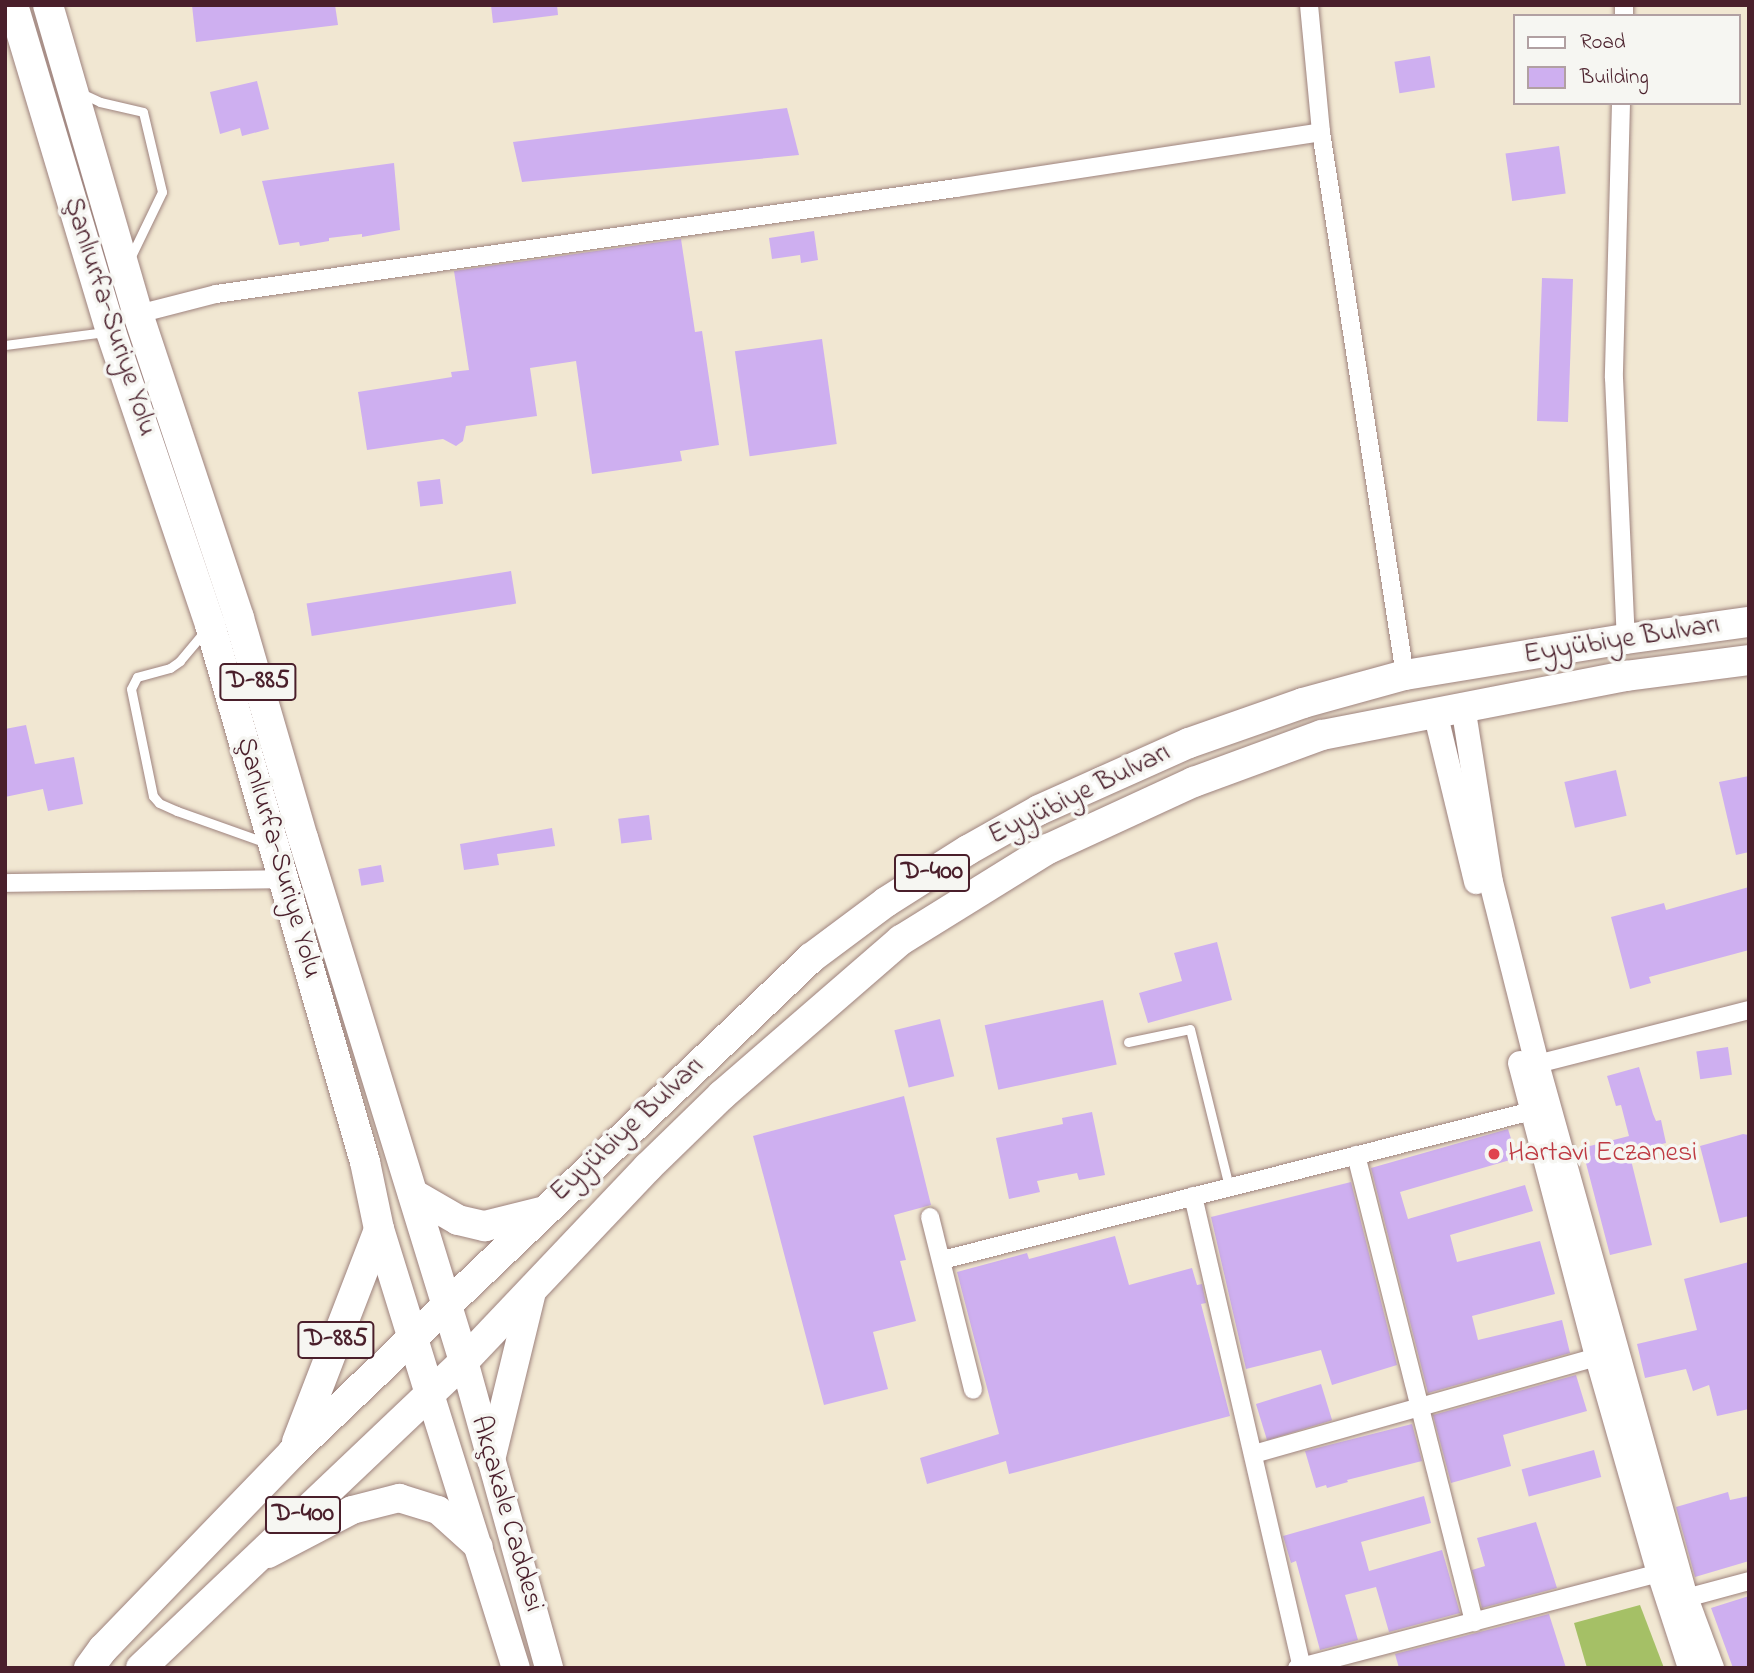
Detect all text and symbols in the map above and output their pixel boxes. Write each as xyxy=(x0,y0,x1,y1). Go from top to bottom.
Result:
legend xyxy=(1512,14,1740,105)
text: Road xyxy=(1580,28,1626,58)
text: Building xyxy=(1580,63,1649,93)
street label: Şanlıurfa-Suriye Yolu xyxy=(55,193,163,441)
street label: Eyyübiye Bulvarı xyxy=(1522,609,1722,673)
road number: D-885 xyxy=(218,660,298,704)
street label: Şanlıurfa-Suriye Yolu xyxy=(228,734,328,982)
street label: Eyyübiye Bulvarı xyxy=(984,736,1176,854)
road number: D-400 xyxy=(894,850,970,895)
street label: Eyyübiye Bulvarı xyxy=(544,1050,712,1210)
place label: Hartavi Eczanesi xyxy=(1508,1137,1697,1171)
marker: Hartavi Eczanesi xyxy=(1486,1146,1502,1162)
road number: D-885 xyxy=(296,1317,376,1362)
street label: Akçakale Caddesi xyxy=(462,1412,550,1616)
road number: D-400 xyxy=(264,1492,342,1538)

